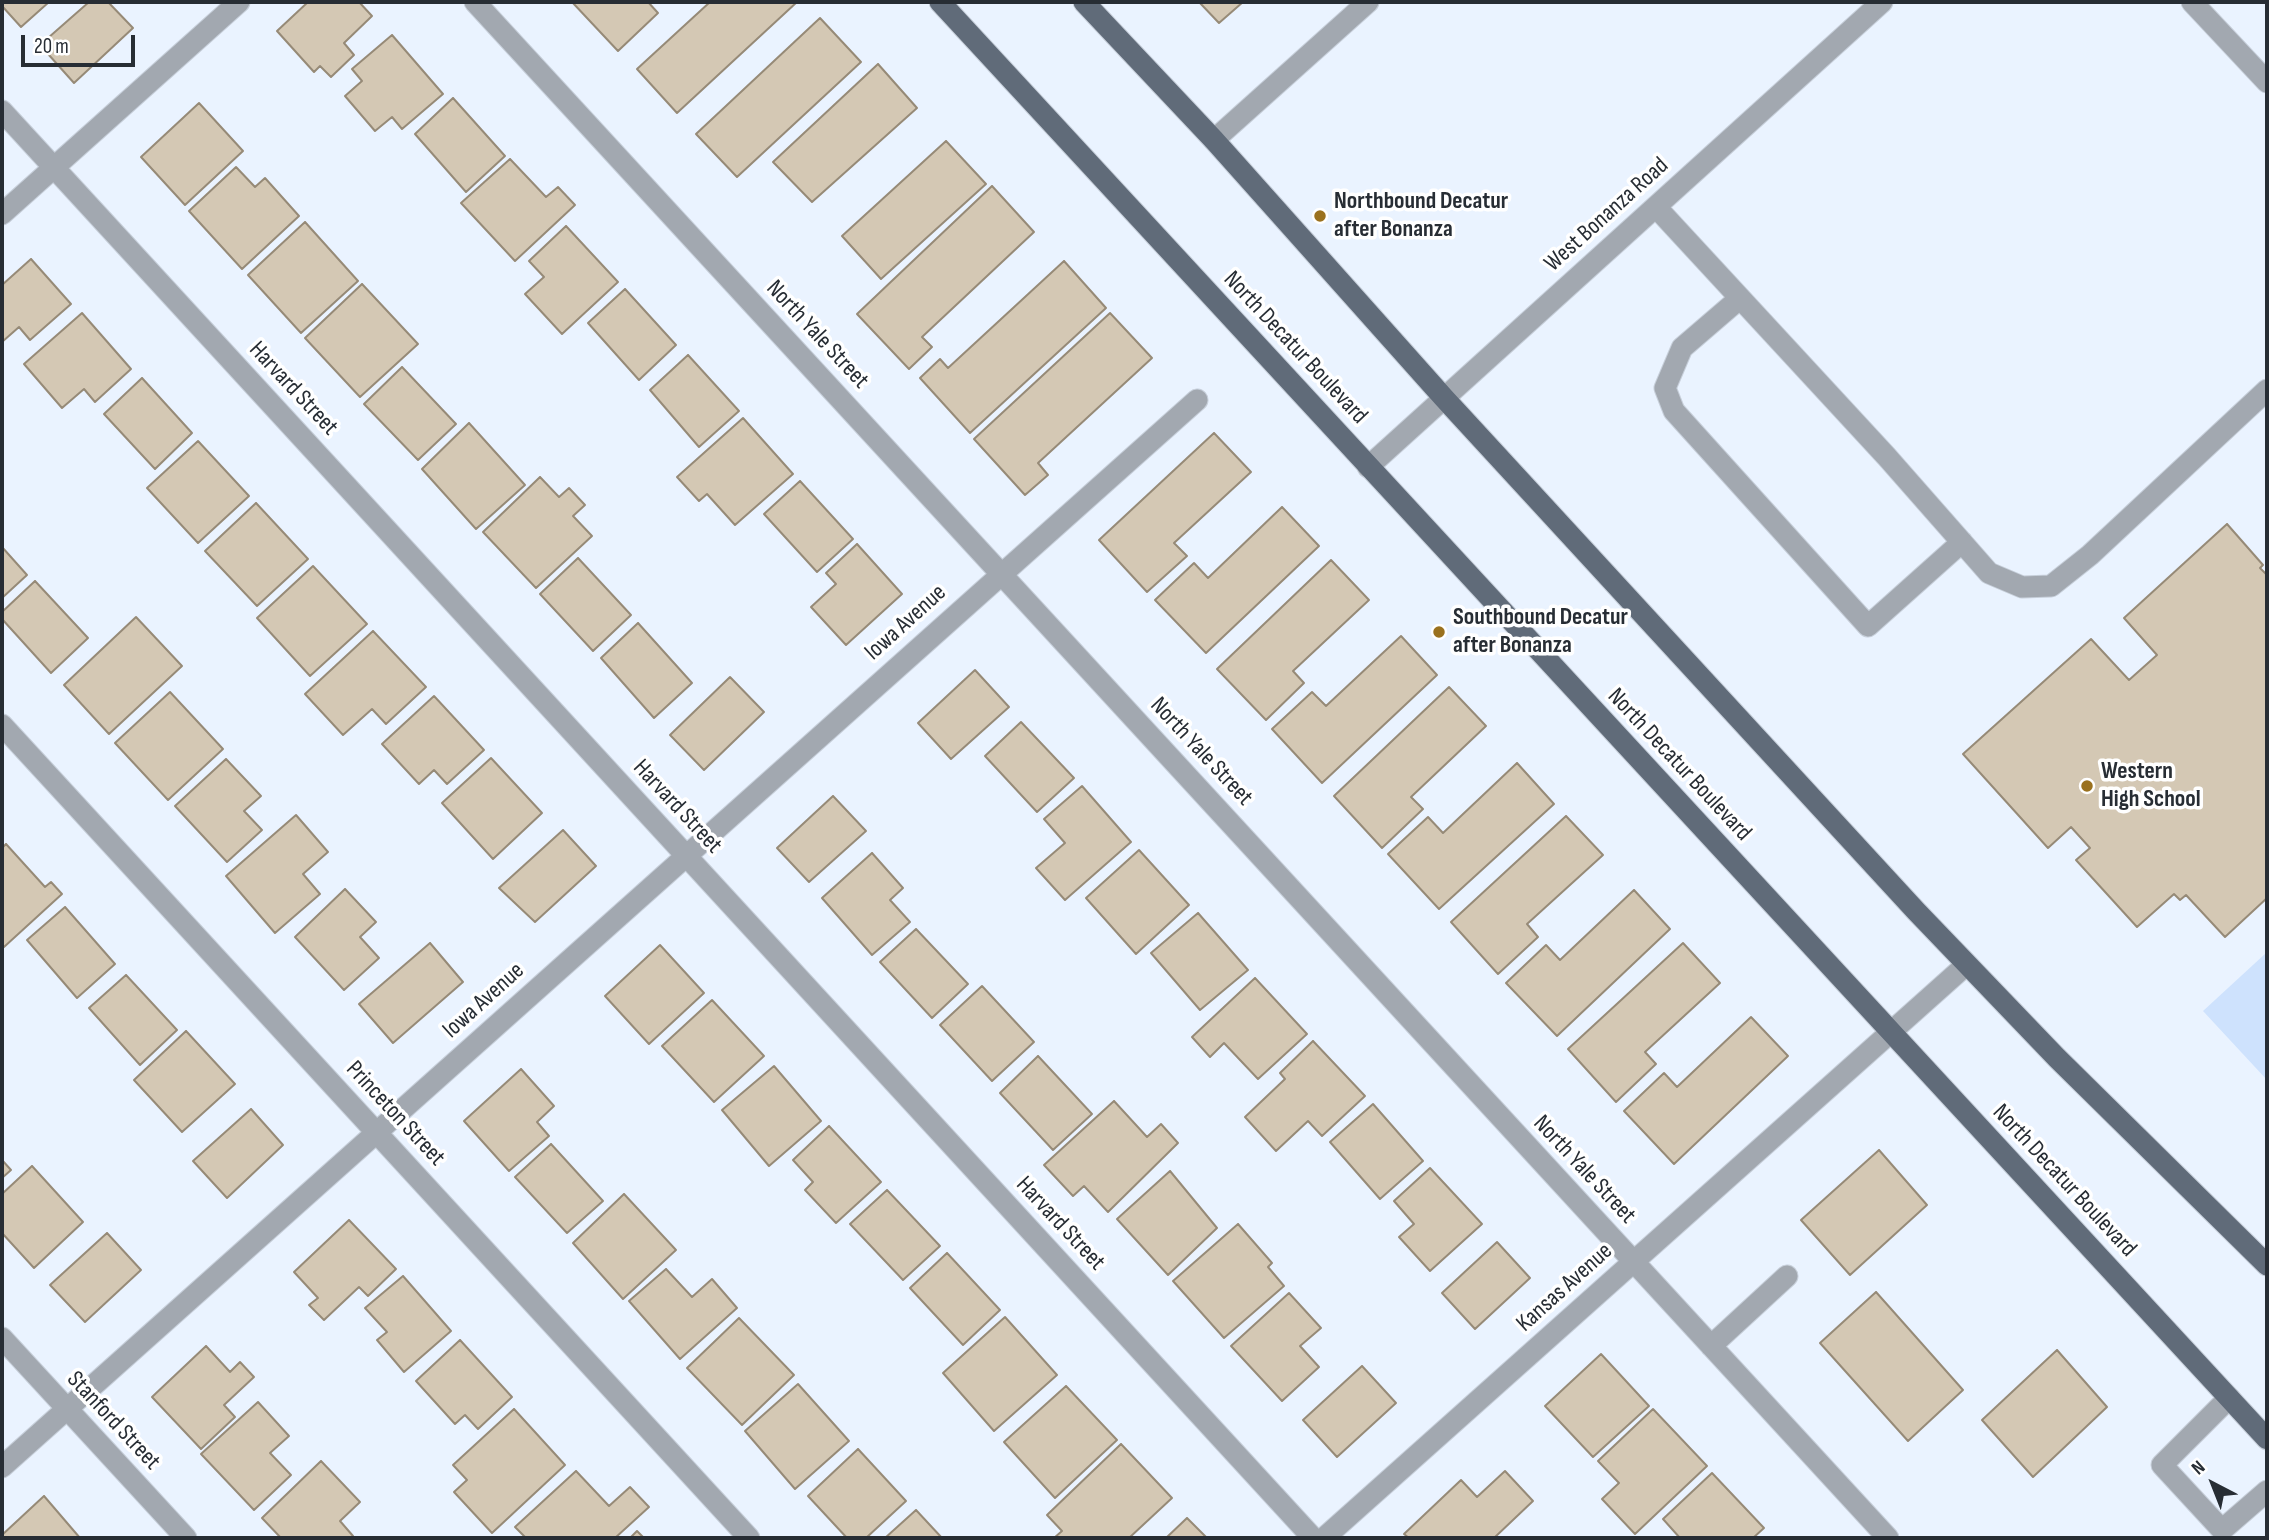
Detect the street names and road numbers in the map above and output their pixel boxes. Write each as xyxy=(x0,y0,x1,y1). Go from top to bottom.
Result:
street label: West Bonanza Road xyxy=(1539,152,1675,278)
street label: North Decatur Boulevard xyxy=(1217,266,1373,430)
street label: North Yale Street xyxy=(760,275,874,395)
street label: Harvard Street xyxy=(242,336,344,442)
street label: Iowa Avenue xyxy=(859,579,953,667)
street label: North Decatur Boulevard xyxy=(1601,683,1757,847)
street label: North Yale Street xyxy=(1144,692,1258,812)
street label: Harvard Street xyxy=(626,754,728,860)
street label: Iowa Avenue xyxy=(437,957,531,1045)
street label: Princeton Street xyxy=(339,1056,451,1172)
street label: North Decatur Boulevard xyxy=(1986,1099,2142,1263)
street label: North Yale Street xyxy=(1527,1110,1641,1230)
street label: Harvard Street xyxy=(1009,1171,1111,1277)
street label: Kansas Avenue xyxy=(1511,1237,1619,1339)
street label: Stanford Street xyxy=(60,1366,166,1476)

